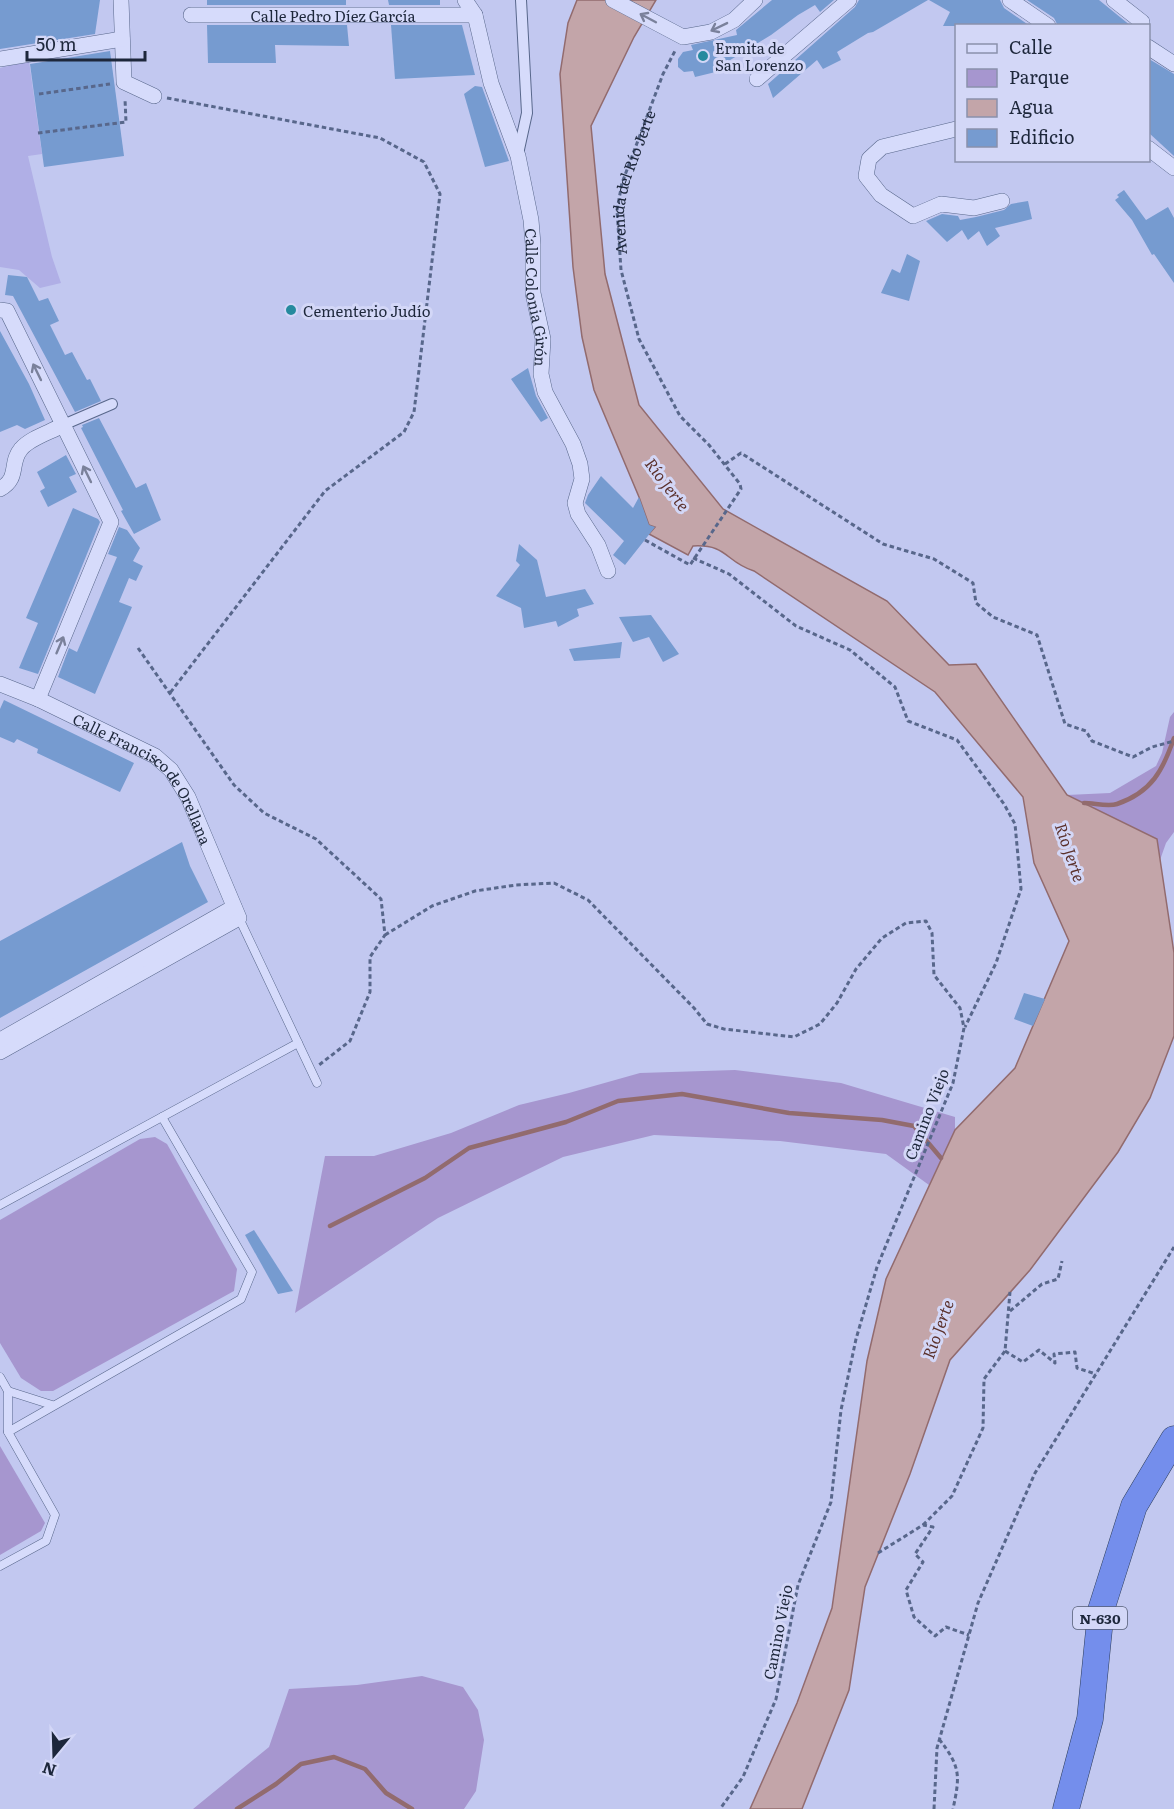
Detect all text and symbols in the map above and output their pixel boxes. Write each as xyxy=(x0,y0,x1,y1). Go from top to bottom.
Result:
street label: Calle Pedro Díez García xyxy=(250,4,416,27)
one-way arrow xyxy=(639,12,657,23)
one-way arrow xyxy=(711,22,729,34)
scale bar xyxy=(27,24,146,62)
legend xyxy=(955,24,1150,162)
text: 50 m xyxy=(36,30,77,57)
text: Calle xyxy=(1009,33,1052,60)
place label: Ermita de San Lorenzo xyxy=(715,36,804,76)
marker: Ermita de San Lorenzo xyxy=(696,49,710,63)
text: Parque xyxy=(1009,63,1069,90)
text: Agua xyxy=(1009,93,1054,120)
street label: Avenida del Río Jerte xyxy=(605,106,660,255)
text: Edificio xyxy=(1009,123,1075,150)
street label: Calle Colonia Girón xyxy=(520,227,555,367)
place label: Cementerio Judío xyxy=(303,299,431,322)
marker: Cementerio Judío xyxy=(284,303,298,317)
one-way arrow xyxy=(31,364,42,382)
water label: Río Jerte xyxy=(640,452,696,516)
one-way arrow xyxy=(81,465,92,483)
one-way arrow xyxy=(55,636,67,654)
street label: Calle Francisco de Orellana xyxy=(69,706,219,849)
water label: Río Jerte xyxy=(1050,819,1092,885)
street label: Camino Viejo xyxy=(898,1065,954,1163)
water label: Río Jerte xyxy=(915,1296,959,1362)
street label: Camino Viejo xyxy=(757,1582,798,1682)
road number: N-630 xyxy=(1073,1607,1127,1629)
north arrow xyxy=(24,1725,84,1785)
text: N xyxy=(39,1757,59,1784)

